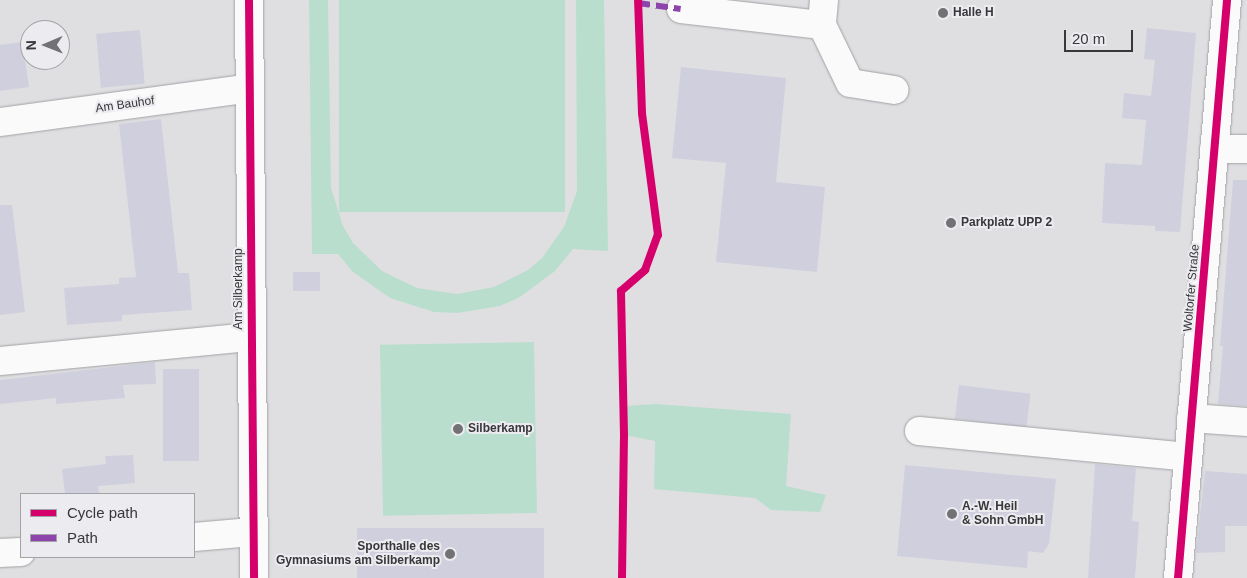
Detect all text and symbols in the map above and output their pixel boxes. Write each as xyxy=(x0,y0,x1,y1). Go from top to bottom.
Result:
place label: Halle H xyxy=(953,6,994,20)
marker: Halle H xyxy=(937,7,949,19)
north arrow xyxy=(20,20,70,70)
scale bar xyxy=(1067,20,1136,52)
text: 20 m xyxy=(1072,30,1105,47)
text: N xyxy=(23,40,39,50)
street label: Am Bauhof xyxy=(95,94,155,116)
place label: Parkplatz UPP 2 xyxy=(961,216,1052,230)
marker: Parkplatz UPP 2 xyxy=(945,217,957,229)
street label: Woltorfer Straße xyxy=(1181,244,1203,332)
street label: Am Silberkamp xyxy=(232,248,246,330)
place label: Silberkamp xyxy=(468,422,533,436)
marker: Silberkamp xyxy=(452,423,464,435)
legend xyxy=(20,493,195,558)
place label: A.-W. Heil & Sohn GmbH xyxy=(962,500,1043,528)
text: Cycle path xyxy=(67,504,138,521)
marker: A.-W. Heil & Sohn GmbH xyxy=(946,508,958,520)
text: Path xyxy=(67,529,98,546)
place label: Sporthalle des Gymnasiums am Silberkamp xyxy=(276,540,440,568)
marker: Sporthalle des Gymnasiums am Silberkamp xyxy=(444,548,456,560)

